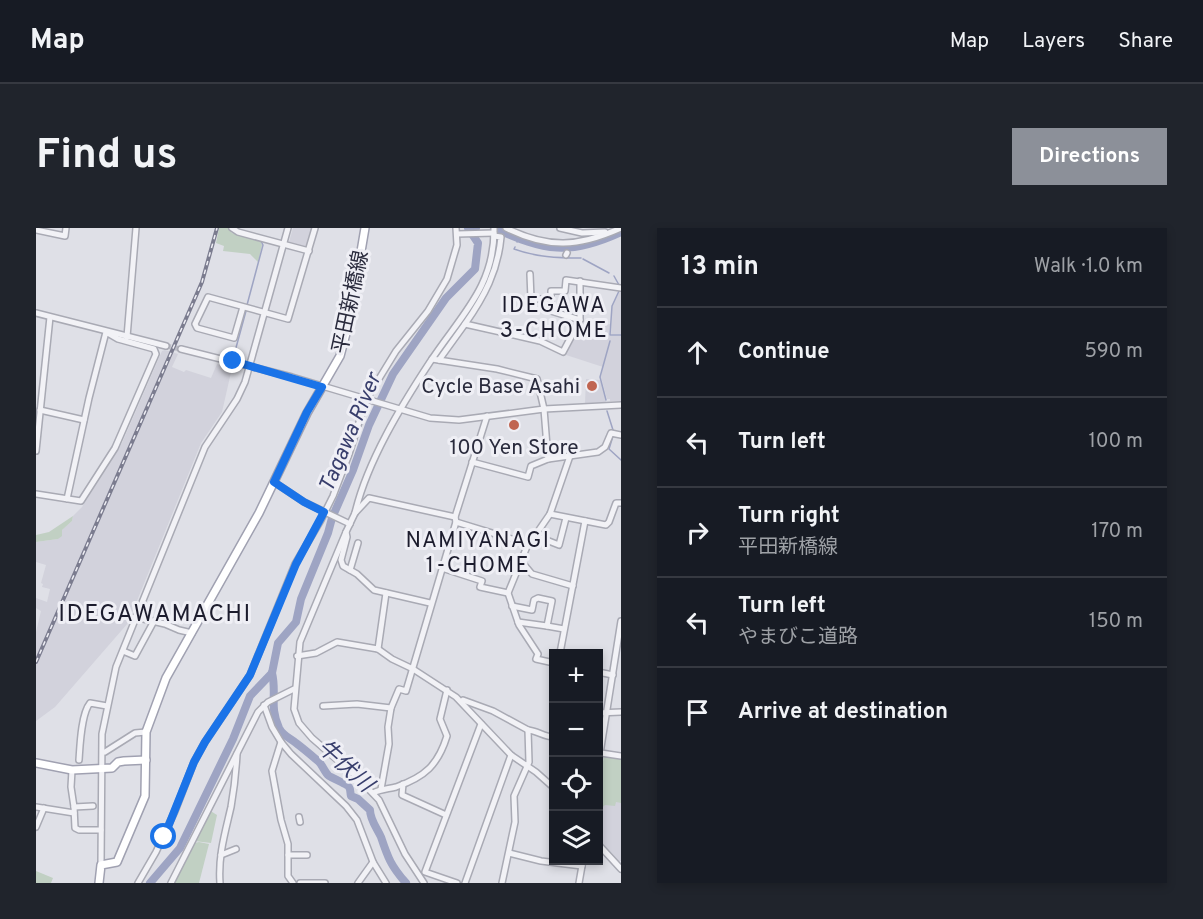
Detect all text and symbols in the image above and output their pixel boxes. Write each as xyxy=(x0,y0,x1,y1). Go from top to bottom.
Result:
text: Map xyxy=(30,23,85,59)
text: Map xyxy=(950,28,989,55)
text: Layers xyxy=(1022,28,1085,55)
text: Share xyxy=(1118,28,1173,55)
button: Directions xyxy=(1012,128,1167,185)
text: Find us xyxy=(36,130,177,183)
street label: 平田新橋線 xyxy=(327,248,376,356)
text: 13 min xyxy=(681,251,759,284)
text: Walk · 1.0 km xyxy=(1034,254,1143,280)
district label: IDEGAWA 3-CHOME xyxy=(500,293,608,345)
icon: ahead xyxy=(681,336,714,369)
text: Continue xyxy=(738,339,829,366)
text: 590 m xyxy=(1085,339,1143,365)
route end xyxy=(219,347,245,373)
water label: Tagawa River xyxy=(314,368,389,497)
place label: Cycle Base Asahi xyxy=(421,374,580,401)
marker: Cycle Base Asahi xyxy=(585,379,599,393)
marker: 100 Yen Store xyxy=(507,418,521,432)
icon: left xyxy=(681,426,714,459)
text: Turn left xyxy=(738,429,826,456)
text: 100 m xyxy=(1088,429,1143,455)
place label: 100 Yen Store xyxy=(449,435,579,462)
text: Turn right xyxy=(738,503,840,530)
icon: right xyxy=(681,516,714,549)
text: 170 m xyxy=(1091,519,1143,545)
district label: NAMIYANAGI 1-CHOME xyxy=(405,528,551,580)
text: 平田新橋線 xyxy=(738,535,838,561)
text: Turn left xyxy=(738,593,826,620)
district label: IDEGAWAMACHI xyxy=(58,600,252,630)
icon: left xyxy=(681,606,714,639)
text: 150 m xyxy=(1089,609,1143,635)
text: やまびこ道路 xyxy=(738,625,858,651)
map controls xyxy=(549,649,603,865)
button: + xyxy=(549,649,603,703)
icon: arrive xyxy=(681,696,714,729)
text: Arrive at destination xyxy=(738,699,948,726)
button: − xyxy=(549,703,603,757)
water label: 牛伏川 xyxy=(311,735,379,800)
button: locate xyxy=(549,757,603,811)
button: layers xyxy=(549,811,603,865)
route start xyxy=(150,823,176,849)

